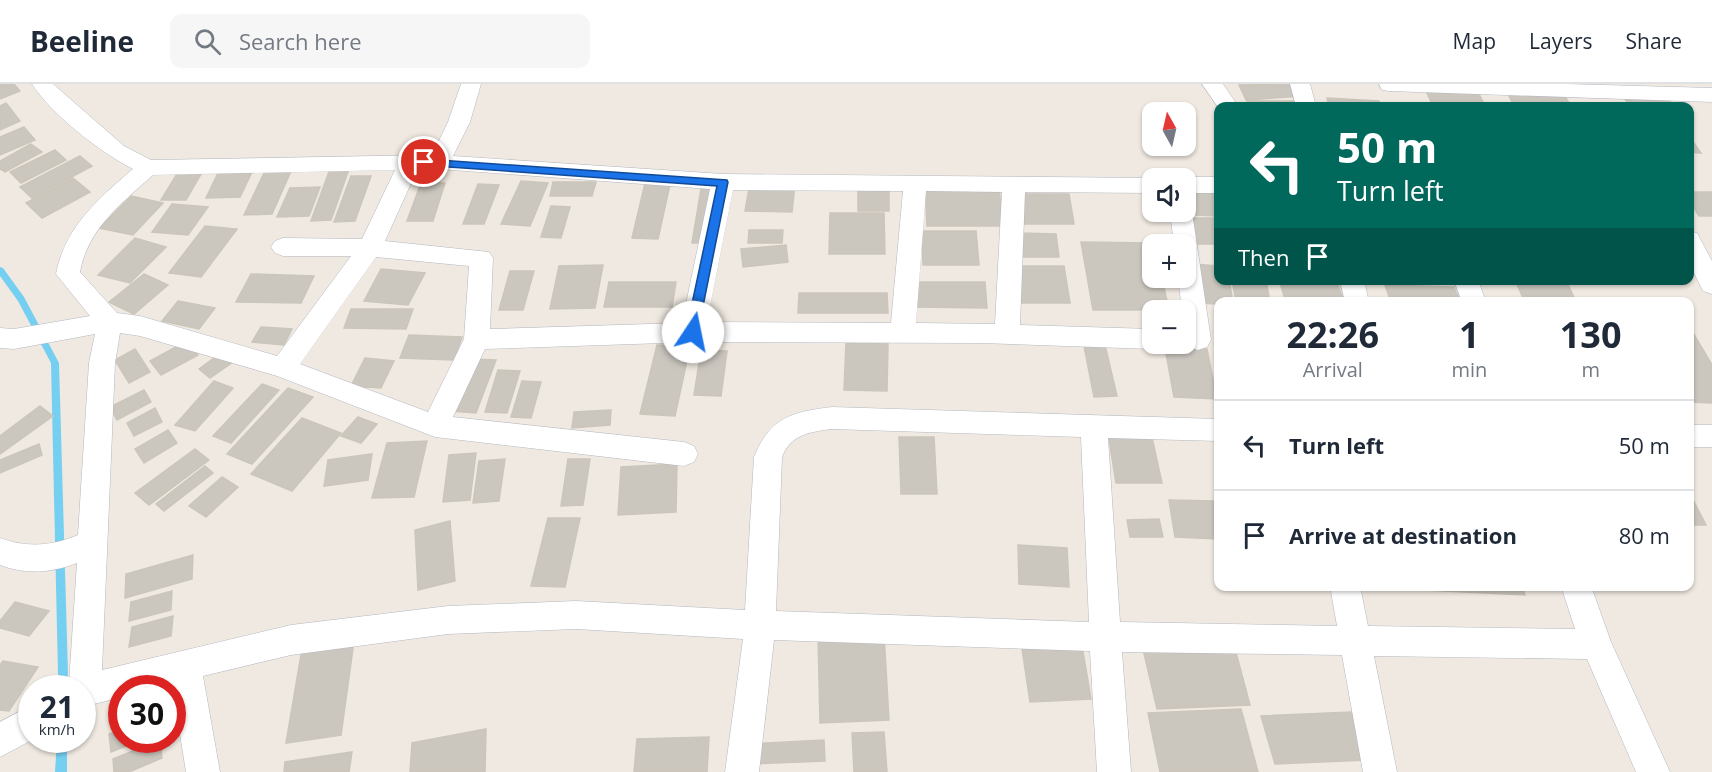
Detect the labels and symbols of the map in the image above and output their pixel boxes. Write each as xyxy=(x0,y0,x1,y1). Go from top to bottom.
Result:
north arrow xyxy=(1142,102,1196,156)
pin xyxy=(398,136,449,187)
position arrow xyxy=(661,300,725,364)
speed limit sign: 30 xyxy=(108,675,186,753)

